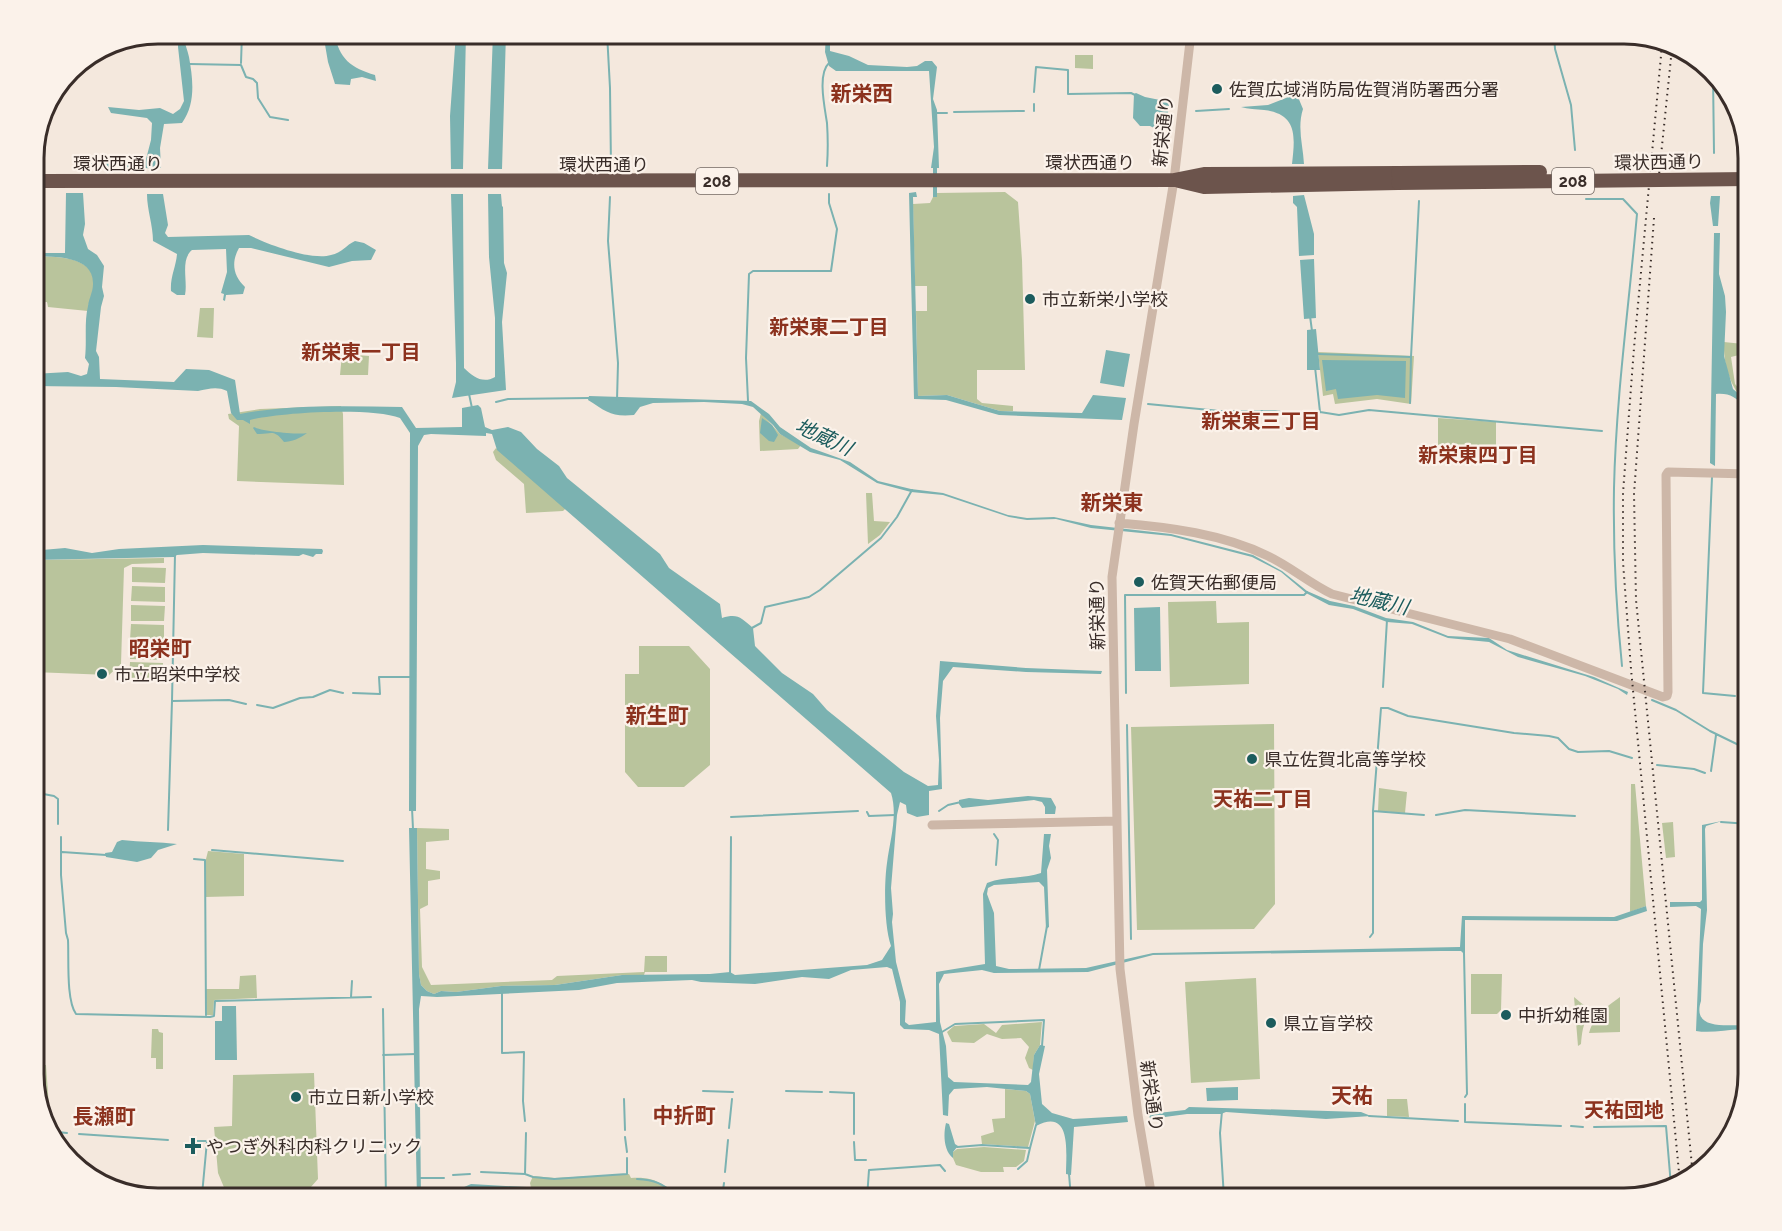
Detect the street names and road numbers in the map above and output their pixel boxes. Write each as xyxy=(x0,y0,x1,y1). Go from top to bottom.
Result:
street label: 新栄通り xyxy=(1149,94,1177,168)
street label: 環状西通り xyxy=(1614,151,1704,173)
street label: 環状西通り xyxy=(1045,152,1135,173)
street label: 環状西通り xyxy=(73,153,163,174)
street label: 環状西通り xyxy=(559,154,649,175)
road number: 208 xyxy=(696,168,738,194)
road number: 208 xyxy=(1552,168,1594,194)
street label: 新栄通り xyxy=(1086,578,1108,650)
street label: 新栄通り xyxy=(1137,1059,1167,1133)

